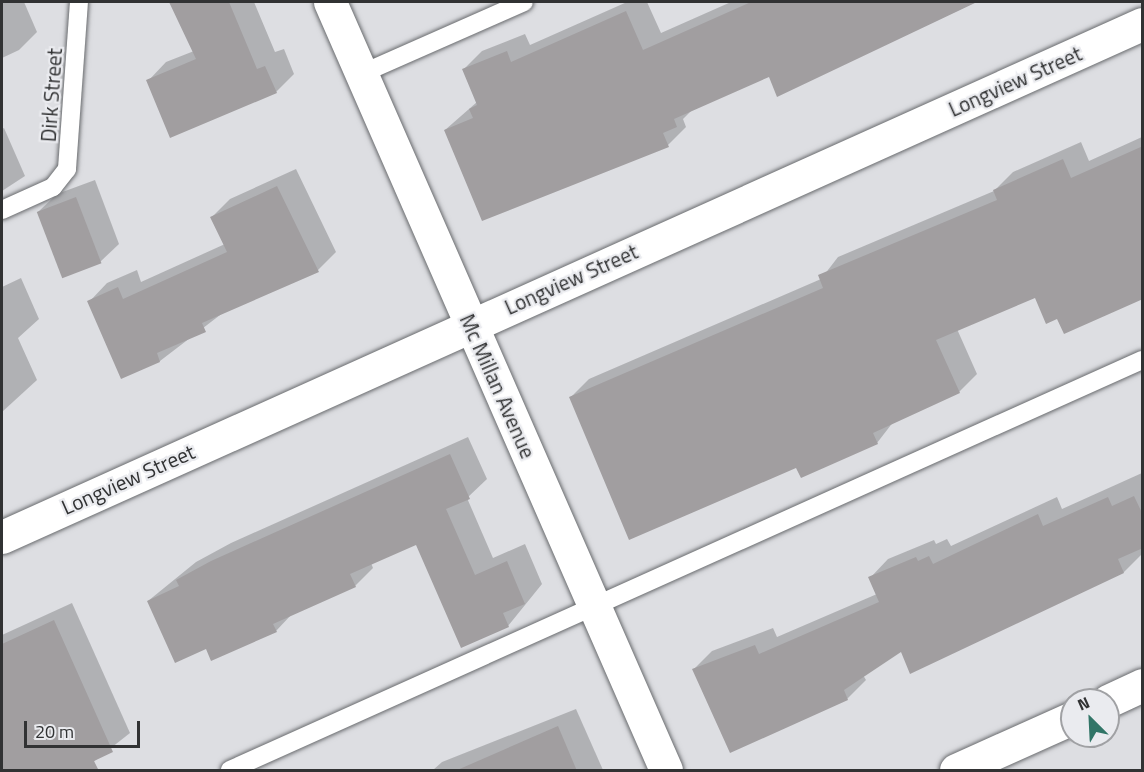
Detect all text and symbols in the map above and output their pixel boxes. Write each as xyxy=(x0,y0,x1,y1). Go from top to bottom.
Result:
street label: Longview Street xyxy=(945,40,1085,122)
street label: Dirk Street xyxy=(35,47,67,143)
street label: Longview Street xyxy=(501,238,641,320)
street label: Mc Millan Avenue xyxy=(455,310,541,462)
street label: Longview Street xyxy=(58,438,198,520)
north arrow xyxy=(1060,688,1120,748)
text: N xyxy=(1074,690,1093,717)
scale bar xyxy=(27,709,142,747)
text: 20 m xyxy=(35,718,74,745)

